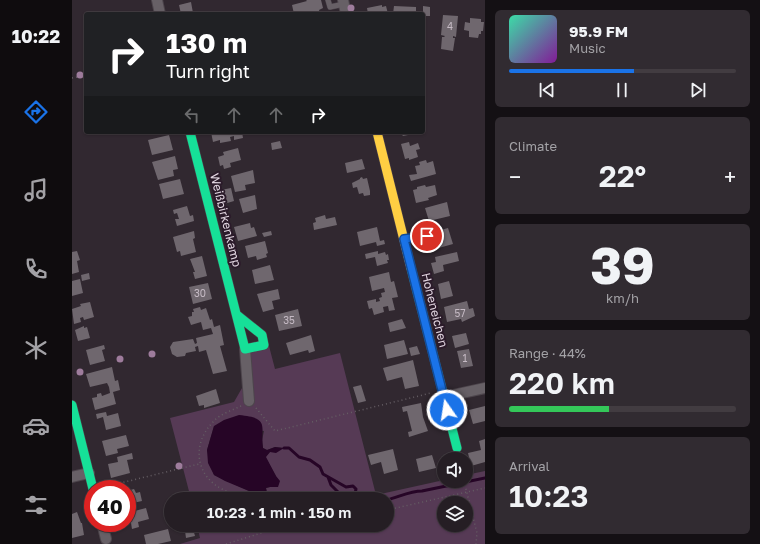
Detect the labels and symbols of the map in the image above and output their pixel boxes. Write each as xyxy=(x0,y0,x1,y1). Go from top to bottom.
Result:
house number: 4 xyxy=(447,20,453,32)
street label: Weißbirkenkamp xyxy=(207,172,245,268)
pin xyxy=(410,219,444,253)
street label: Hoheneichen xyxy=(418,271,452,349)
house number: 30 xyxy=(194,287,206,299)
house number: 57 xyxy=(454,307,466,319)
house number: 35 xyxy=(283,314,295,326)
house number: 1 xyxy=(463,352,468,364)
position arrow xyxy=(426,389,468,431)
speed limit sign: 40 xyxy=(84,480,136,532)

